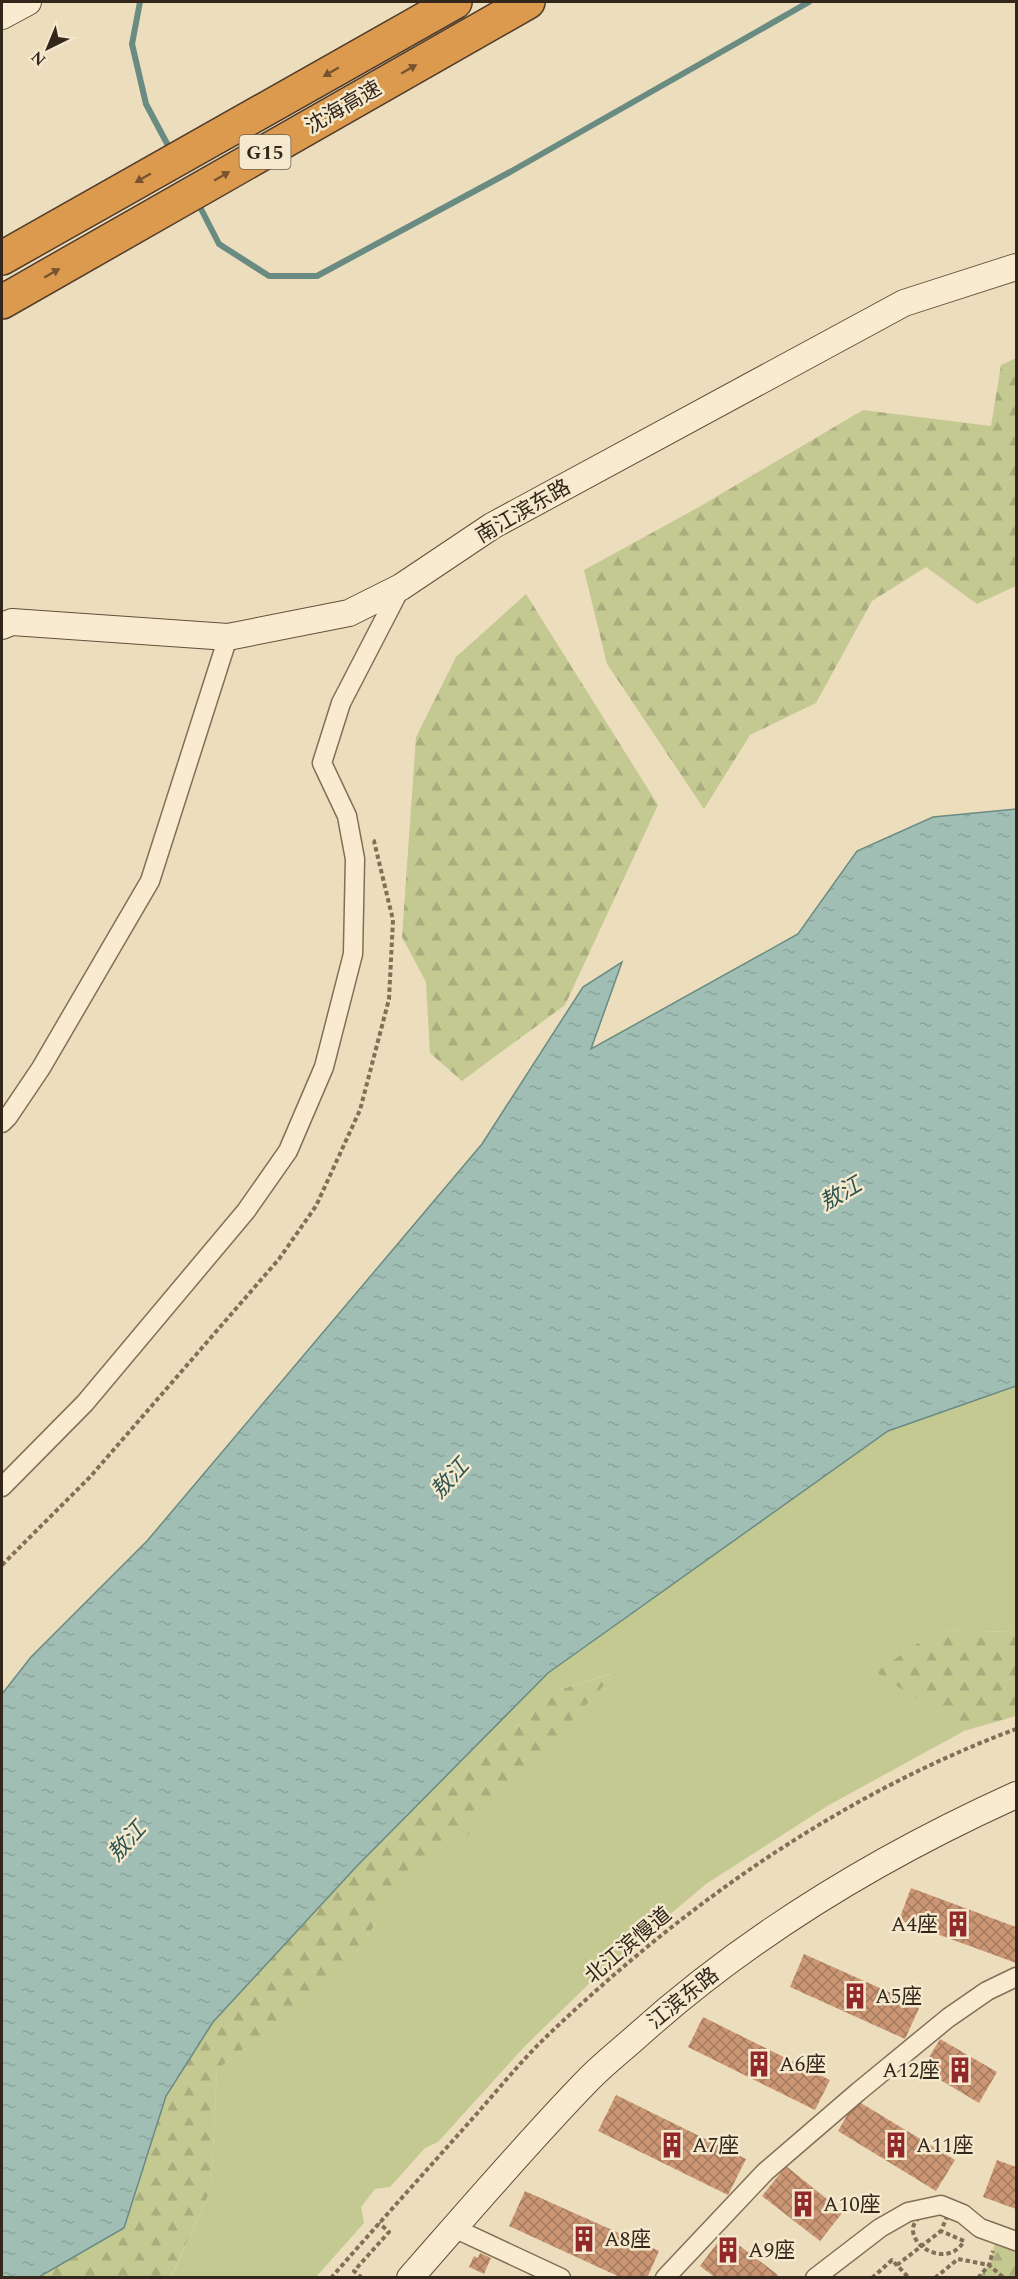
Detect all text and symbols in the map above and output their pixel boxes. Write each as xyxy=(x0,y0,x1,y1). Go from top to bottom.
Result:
north arrow xyxy=(18,18,78,78)
text: N xyxy=(25,45,51,71)
one-way arrow xyxy=(401,64,418,74)
one-way arrow xyxy=(322,67,339,77)
street label: 沈海高速 xyxy=(299,73,388,143)
road number: G15 xyxy=(240,135,290,169)
one-way arrow xyxy=(214,171,231,181)
one-way arrow xyxy=(134,173,151,183)
one-way arrow xyxy=(44,268,61,278)
street label: 南江滨东路 xyxy=(470,472,577,552)
water label: 敖江 xyxy=(813,1168,870,1220)
water label: 敖江 xyxy=(423,1450,478,1506)
water label: 敖江 xyxy=(100,1813,155,1869)
street label: 北江滨慢道 xyxy=(578,1900,679,1992)
place label: A4座 xyxy=(891,1909,938,1941)
building icon: A4座 xyxy=(943,1909,973,1939)
street label: 江滨东路 xyxy=(641,1960,726,2038)
building icon: A5座 xyxy=(840,1981,870,2011)
place label: A5座 xyxy=(875,1981,922,2013)
building icon: A6座 xyxy=(744,2049,774,2079)
place label: A6座 xyxy=(779,2049,826,2081)
place label: A12座 xyxy=(882,2055,940,2087)
building icon: A12座 xyxy=(945,2055,975,2085)
building icon: A7座 xyxy=(657,2130,687,2160)
place label: A7座 xyxy=(692,2130,739,2162)
building icon: A11座 xyxy=(881,2130,911,2160)
place label: A11座 xyxy=(916,2130,974,2162)
building icon: A10座 xyxy=(788,2189,818,2219)
place label: A10座 xyxy=(823,2189,881,2221)
building icon: A8座 xyxy=(569,2224,599,2254)
place label: A8座 xyxy=(604,2224,651,2256)
building icon: A9座 xyxy=(713,2235,743,2265)
place label: A9座 xyxy=(748,2235,795,2267)

